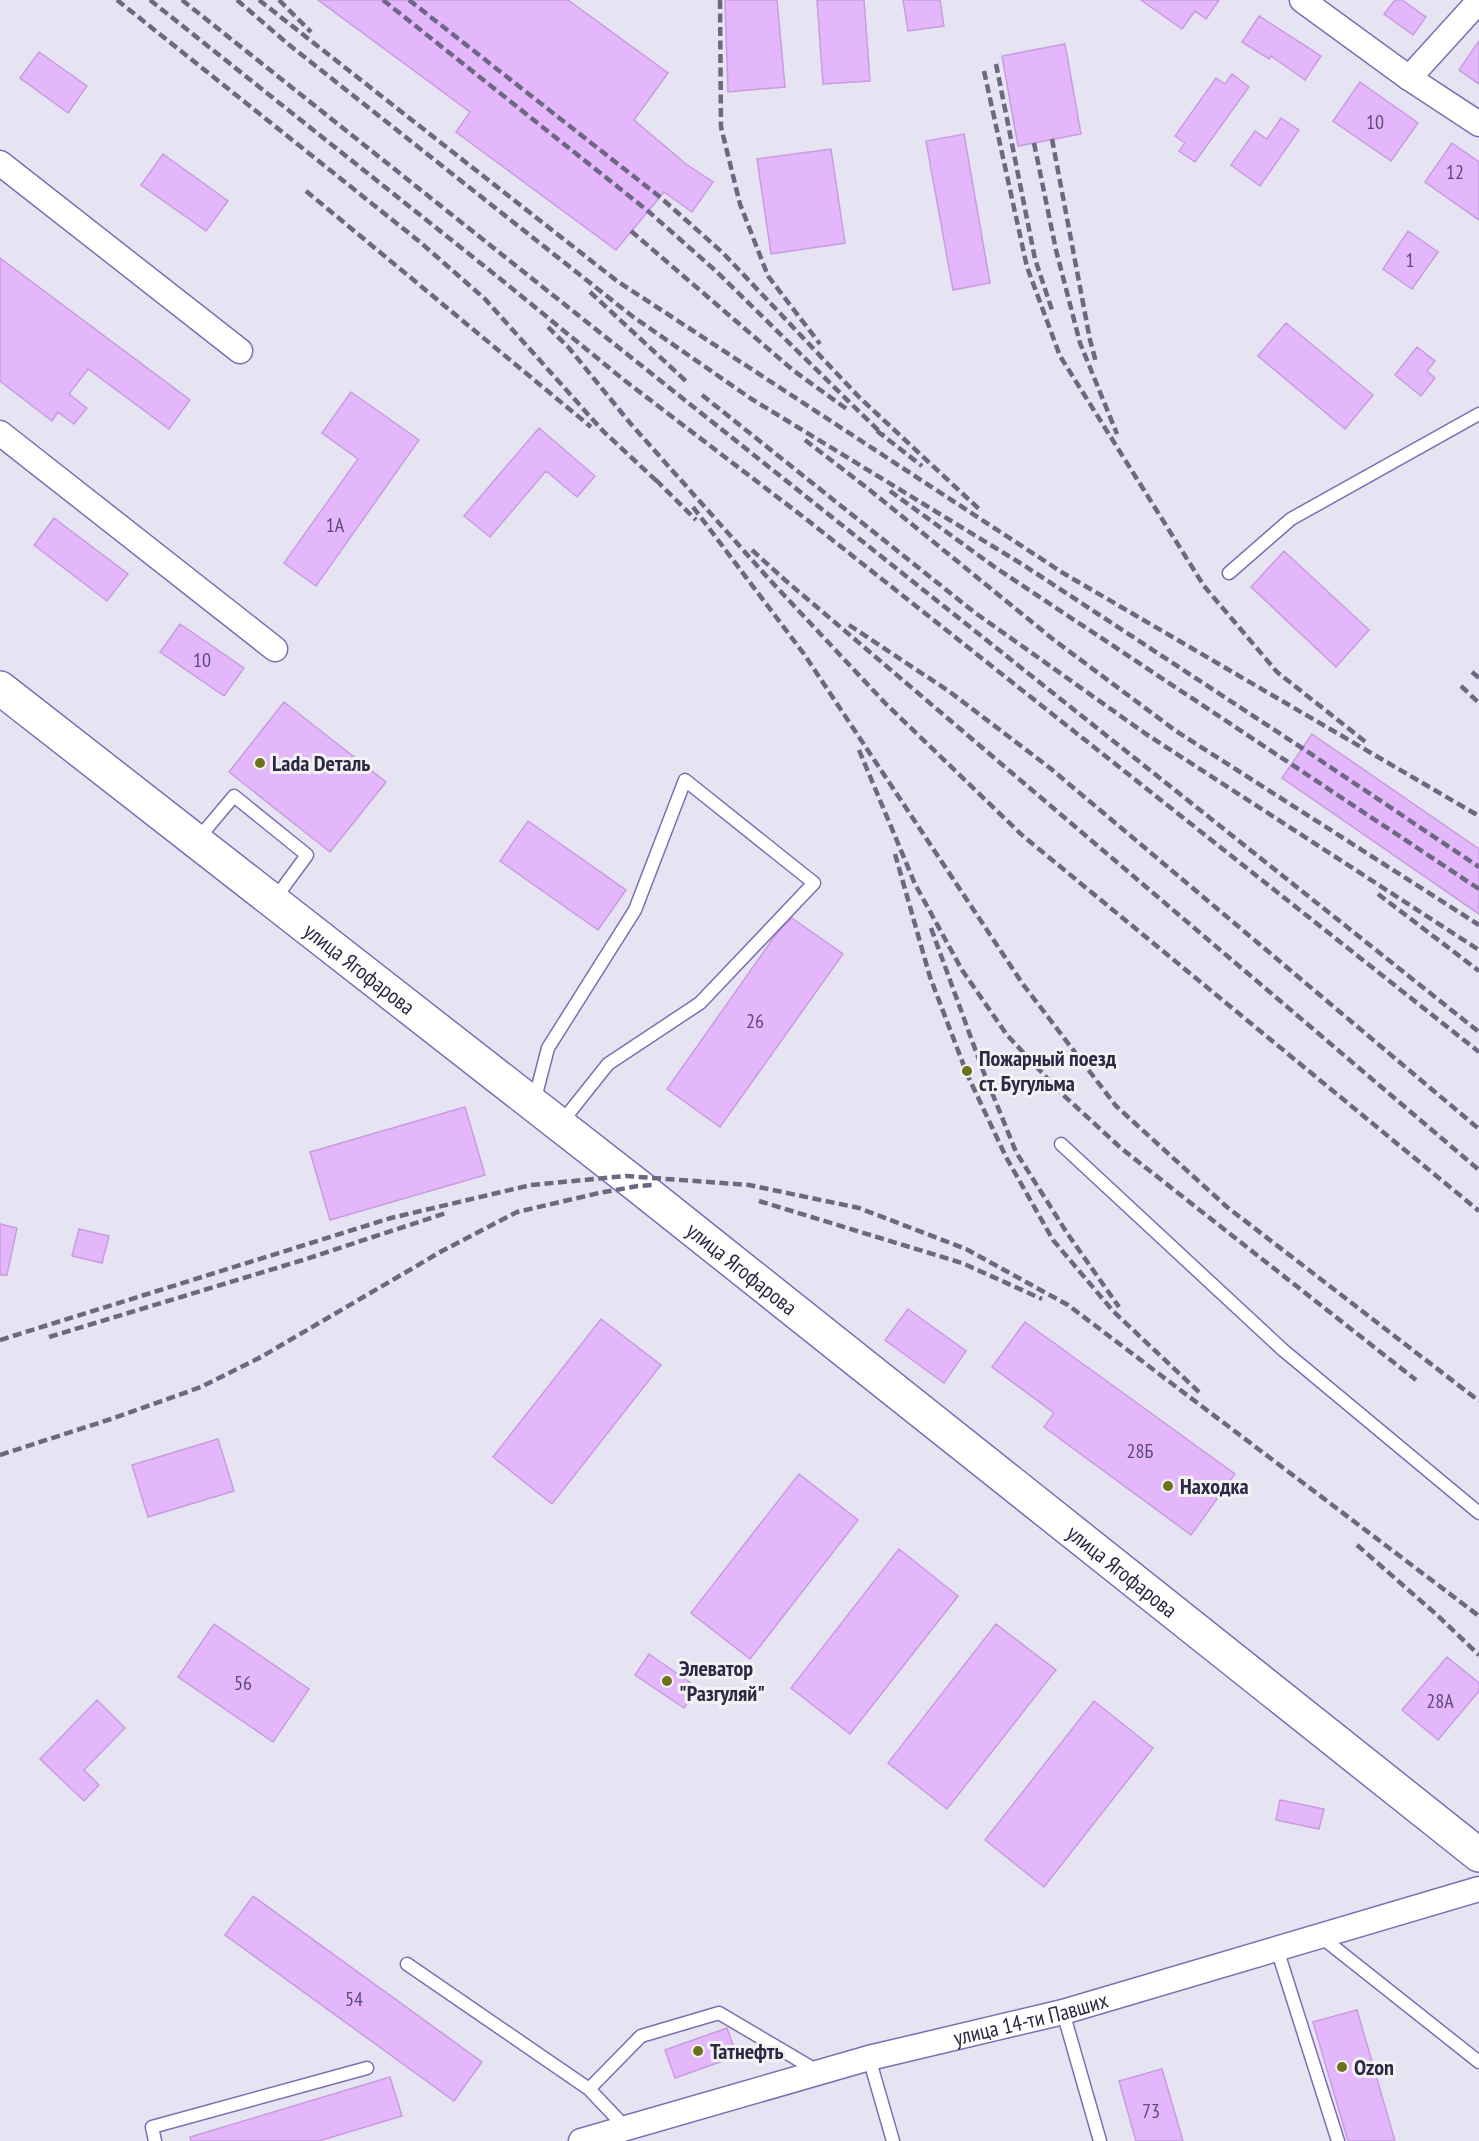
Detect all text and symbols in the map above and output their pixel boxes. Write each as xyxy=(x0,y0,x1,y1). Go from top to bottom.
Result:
house number: 10 xyxy=(1366,109,1384,135)
house number: 12 xyxy=(1446,159,1464,185)
house number: 1 xyxy=(1406,247,1415,273)
house number: 1А xyxy=(326,512,345,538)
house number: 10 xyxy=(193,647,211,673)
place label: Lada Dеталь xyxy=(272,749,370,777)
marker: Lada Dеталь xyxy=(253,756,267,770)
street label: улица Ягофарова xyxy=(298,916,421,1021)
house number: 26 xyxy=(746,1008,764,1034)
place label: Пожарный поезд ст. Бугульма xyxy=(979,1044,1117,1097)
marker: Пожарный поезд ст. Бугульма xyxy=(960,1064,974,1078)
street label: улица Ягофарова xyxy=(681,1216,803,1321)
house number: 28Б xyxy=(1127,1438,1154,1464)
place label: Находка xyxy=(1180,1472,1249,1500)
marker: Находка xyxy=(1161,1479,1175,1493)
street label: улица Ягофарова xyxy=(1061,1519,1183,1624)
place label: Элеватор "Разгуляй" xyxy=(679,1654,765,1707)
house number: 56 xyxy=(234,1670,252,1696)
marker: Элеватор "Разгуляй" xyxy=(660,1674,674,1688)
house number: 28А xyxy=(1426,1688,1454,1714)
house number: 54 xyxy=(345,1986,363,2012)
street label: улица 14-ти Павших xyxy=(951,1986,1111,2052)
place label: Татнефть xyxy=(710,2037,783,2065)
marker: Татнефть xyxy=(691,2044,705,2058)
place label: Ozon xyxy=(1354,2053,1394,2081)
marker: Ozon xyxy=(1335,2060,1349,2074)
house number: 73 xyxy=(1142,2098,1160,2124)

